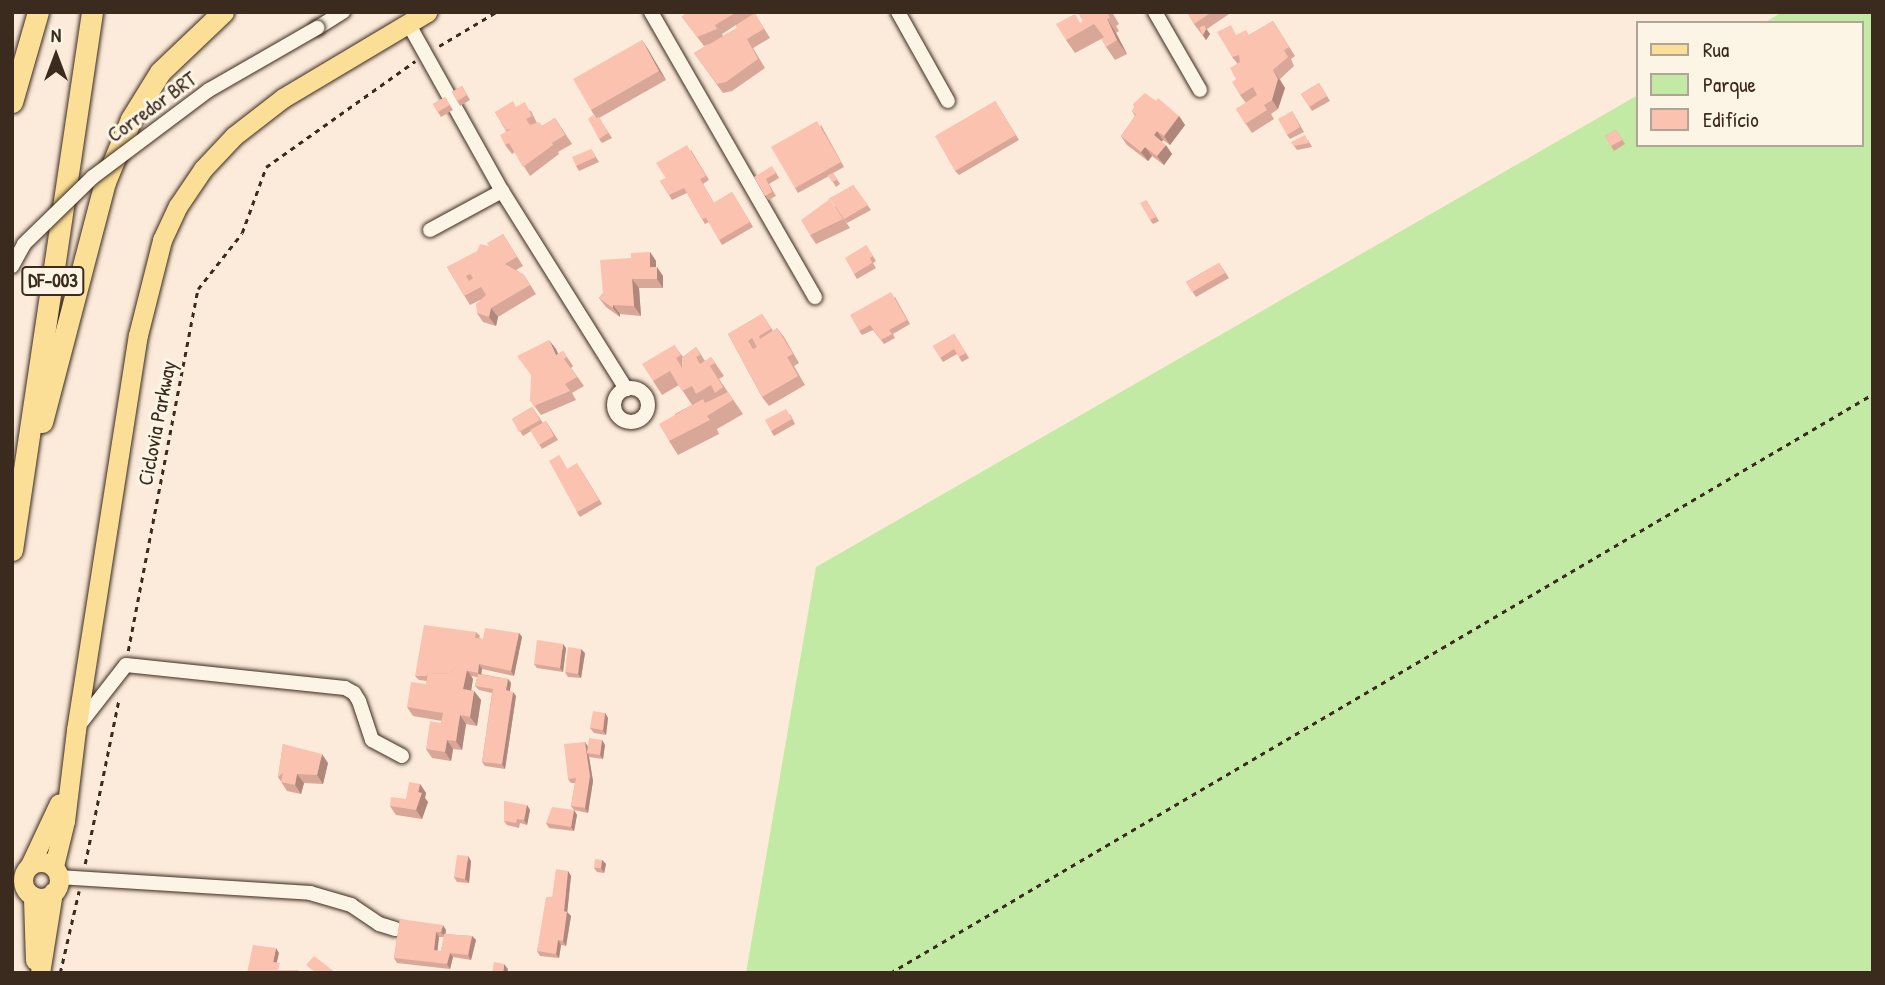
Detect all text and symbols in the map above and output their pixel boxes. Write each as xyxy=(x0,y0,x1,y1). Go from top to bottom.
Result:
north arrow xyxy=(21,21,91,91)
legend xyxy=(1636,21,1864,147)
text: N xyxy=(51,22,61,48)
text: Rua xyxy=(1703,35,1729,64)
street label: Corredor BRT xyxy=(102,66,202,148)
text: Parque xyxy=(1703,70,1756,99)
text: Edifício xyxy=(1703,105,1759,134)
road number: DF-003 xyxy=(20,266,86,296)
street label: Ciclovia Parkway xyxy=(133,358,181,488)

